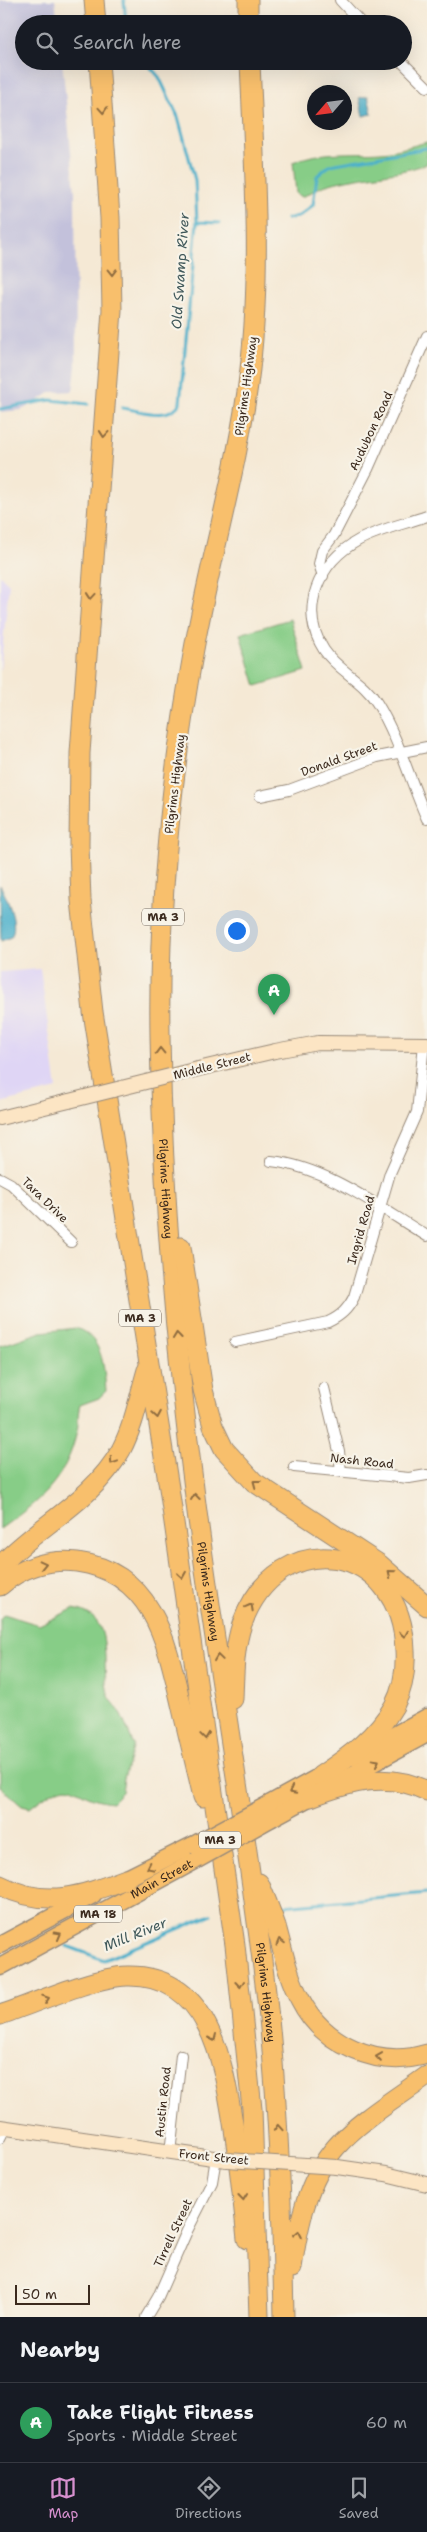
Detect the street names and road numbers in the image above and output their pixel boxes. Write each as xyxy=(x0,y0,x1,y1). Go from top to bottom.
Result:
street label: Pilgrims Highway xyxy=(231,335,261,437)
street label: Audubon Road xyxy=(346,388,397,473)
street label: Pilgrims Highway xyxy=(161,733,189,835)
street label: Donald Street xyxy=(299,738,379,780)
road number: MA 3 xyxy=(142,909,184,926)
street label: Middle Street xyxy=(171,1049,253,1083)
street label: Pilgrims Highway xyxy=(155,1138,177,1240)
street label: Tara Drive xyxy=(18,1174,72,1226)
street label: Ingrid Road xyxy=(344,1193,379,1266)
road number: MA 3 xyxy=(119,1310,161,1326)
street label: Nash Road xyxy=(329,1450,395,1472)
street label: Pilgrims Highway xyxy=(193,1541,223,1642)
road number: MA 3 xyxy=(199,1832,241,1848)
street label: Main Street xyxy=(128,1856,196,1903)
road number: MA 18 xyxy=(74,1906,122,1922)
street label: Pilgrims Highway xyxy=(252,1941,279,2043)
street label: Austin Road xyxy=(151,2065,175,2138)
street label: Front Street xyxy=(178,2145,250,2169)
street label: Tirrell Street xyxy=(150,2196,196,2270)

